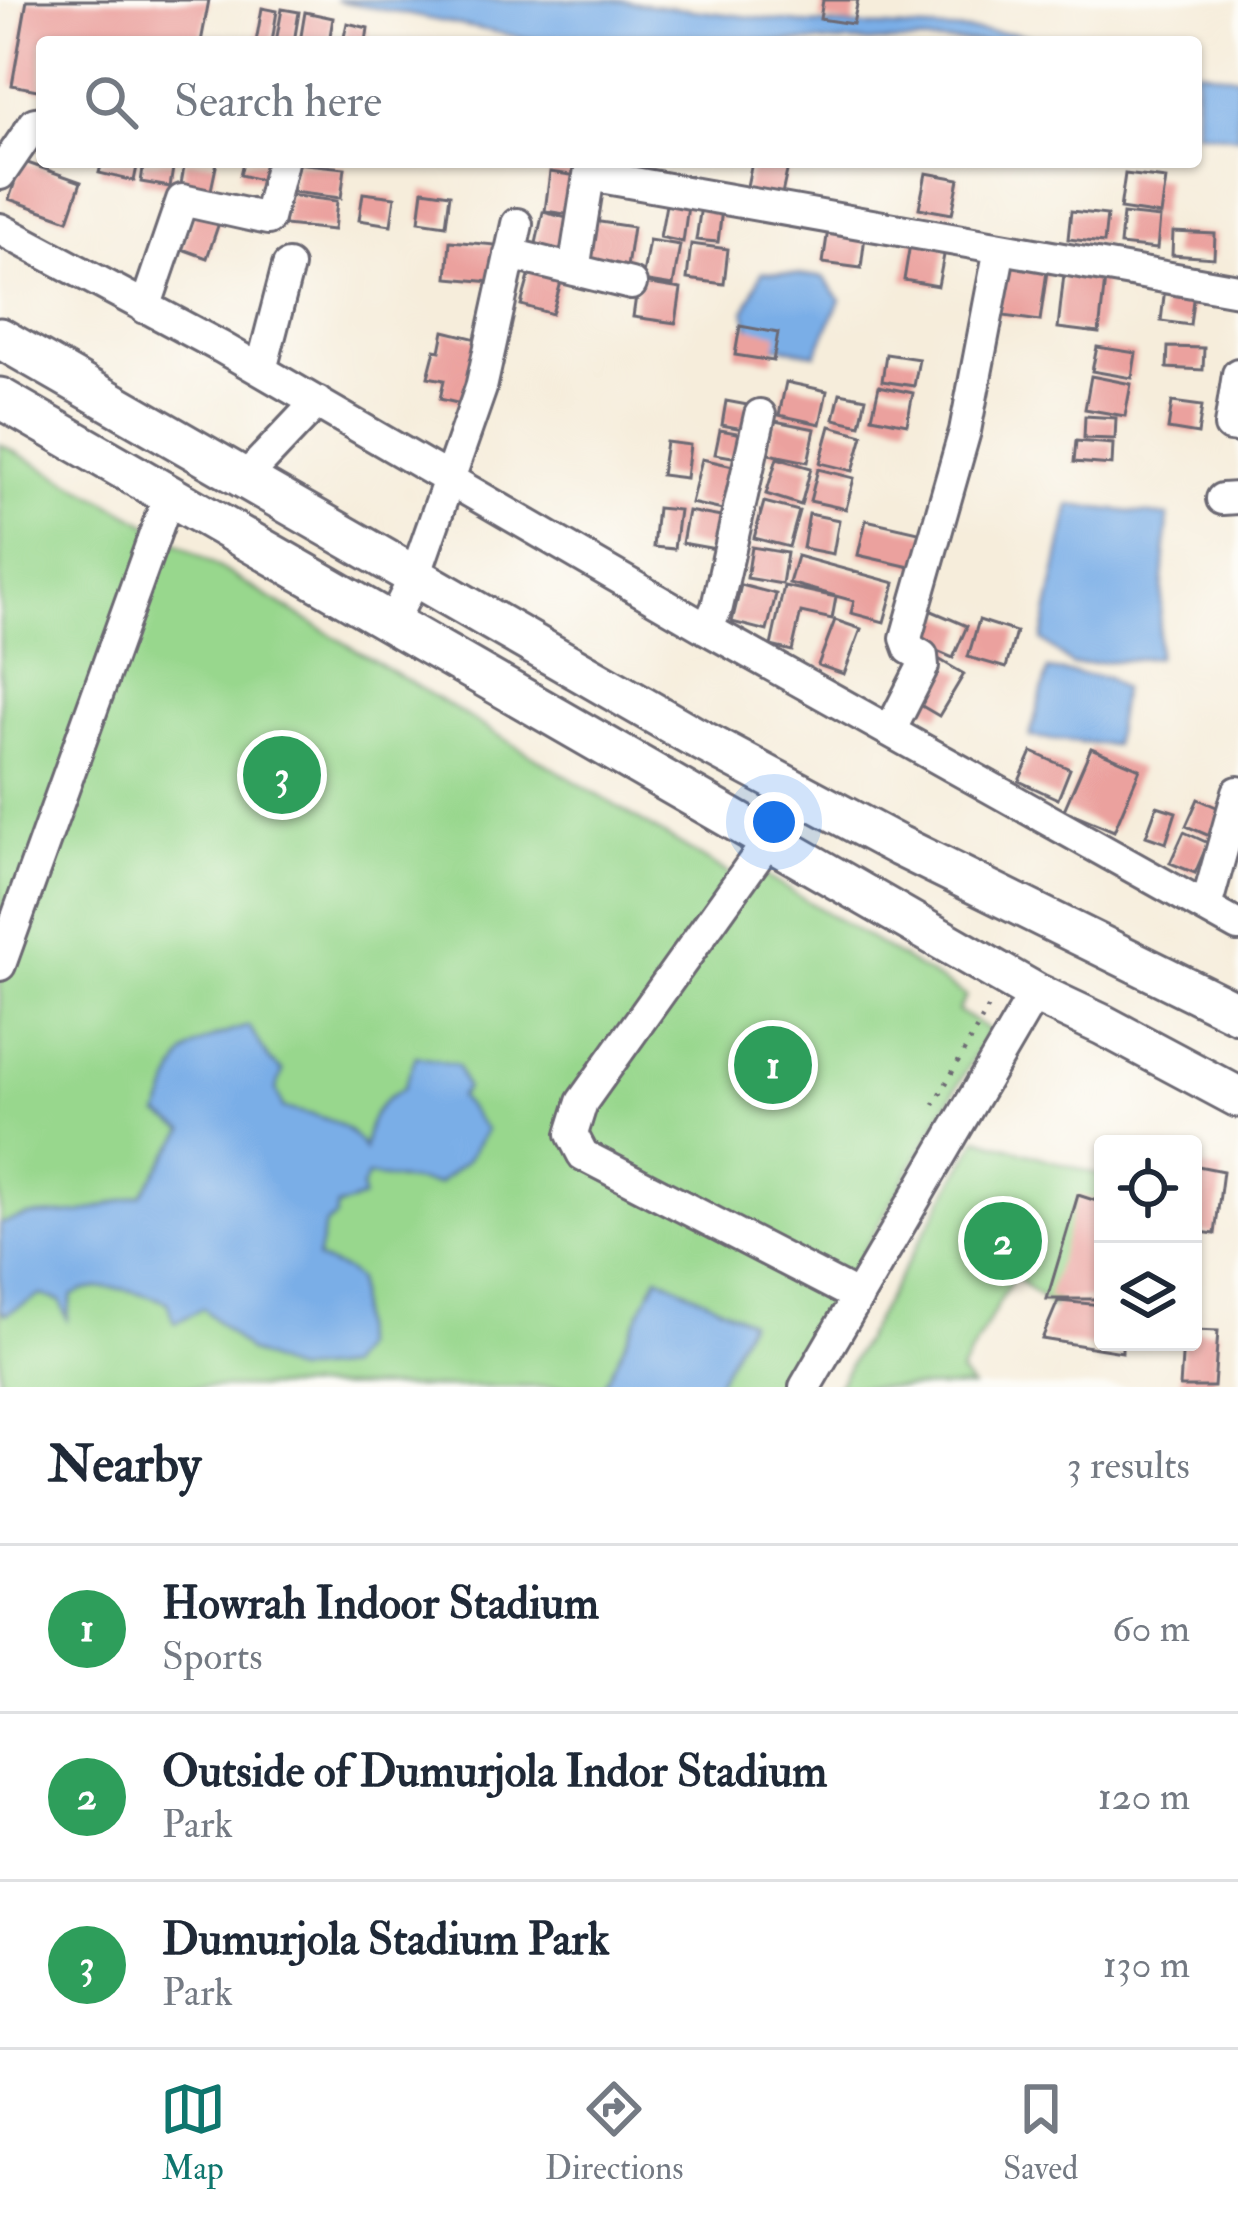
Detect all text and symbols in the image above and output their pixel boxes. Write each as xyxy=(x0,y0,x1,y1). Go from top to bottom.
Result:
search box xyxy=(36,36,1202,168)
icon: search xyxy=(78,69,144,135)
text: Search here xyxy=(174,74,382,130)
pin: 3 xyxy=(243,730,321,820)
your location xyxy=(744,792,804,852)
pin: 1 xyxy=(734,1020,812,1110)
map controls xyxy=(1094,1135,1202,1351)
button: locate xyxy=(1094,1135,1202,1243)
pin: 2 xyxy=(964,1196,1042,1286)
button: layers xyxy=(1094,1243,1202,1351)
text: Nearby xyxy=(48,1433,201,1497)
text: 3 results xyxy=(1067,1441,1190,1490)
text: Howrah Indoor Stadium xyxy=(162,1576,599,1632)
text: 1 xyxy=(80,1604,94,1653)
text: 60 m xyxy=(1112,1604,1190,1653)
text: Sports xyxy=(162,1632,263,1681)
text: Outside of Dumurjola Indor Stadium xyxy=(162,1744,827,1800)
text: 2 xyxy=(77,1772,97,1821)
text: 120 m xyxy=(1098,1772,1190,1821)
text: Park xyxy=(162,1800,233,1849)
text: Dumurjola Stadium Park xyxy=(162,1912,610,1968)
text: 3 xyxy=(80,1940,94,1989)
text: 130 m xyxy=(1103,1940,1190,1989)
text: Park xyxy=(162,1968,233,2017)
tab: Map xyxy=(160,2076,226,2189)
tab: Directions xyxy=(545,2076,684,2189)
tab: Saved xyxy=(1003,2076,1078,2189)

